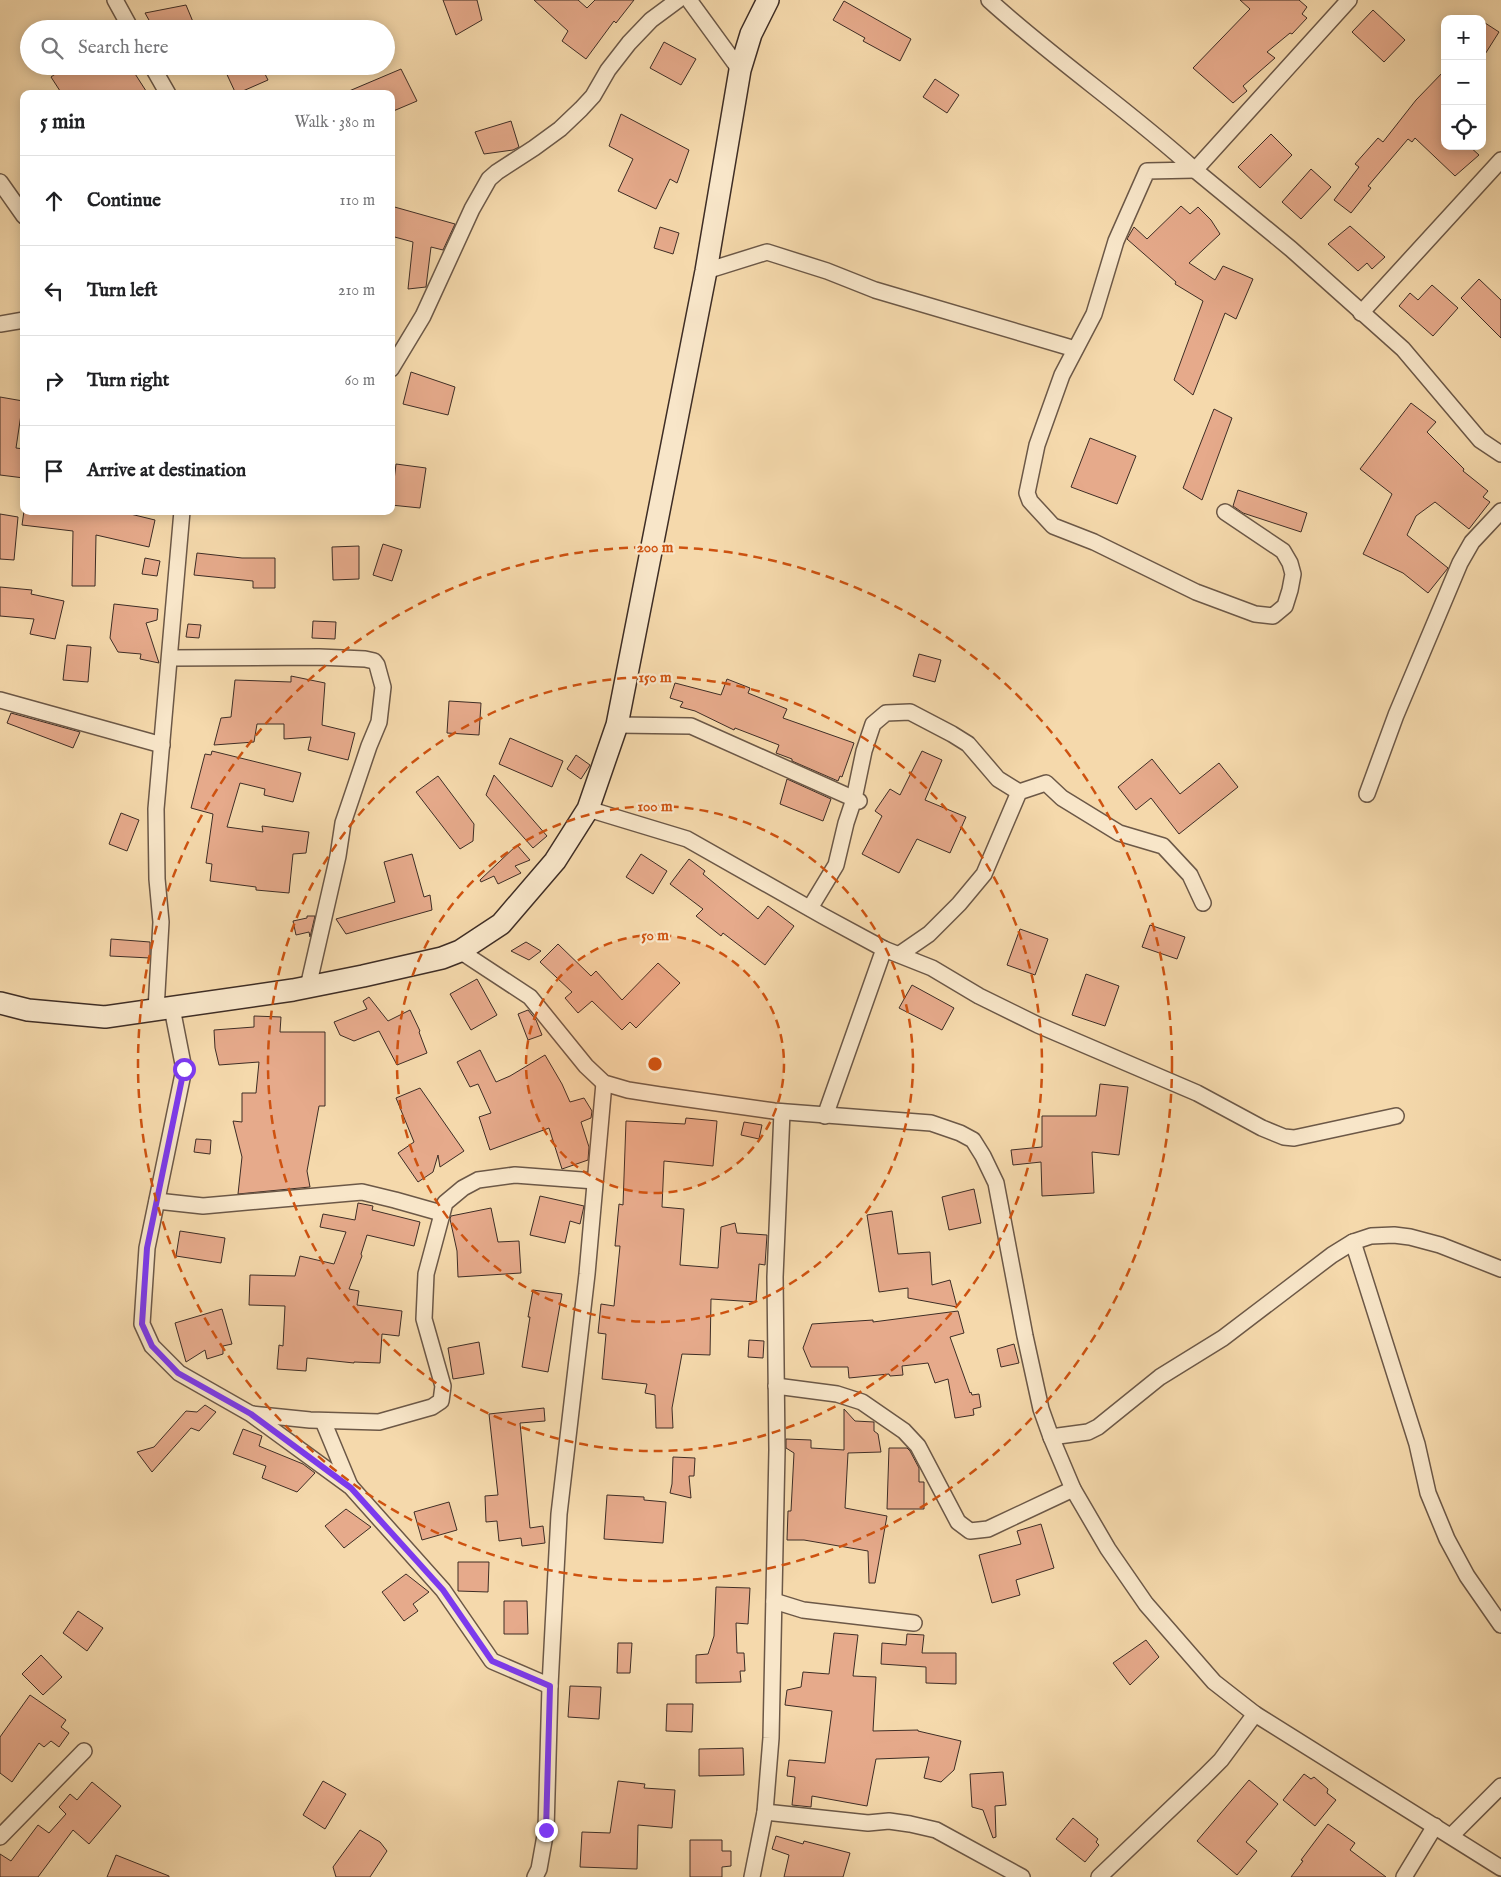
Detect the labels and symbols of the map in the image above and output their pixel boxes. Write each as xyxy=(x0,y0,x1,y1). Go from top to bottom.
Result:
text: 200 m xyxy=(637,538,674,557)
text: 150 m xyxy=(638,668,672,687)
text: 100 m xyxy=(637,797,673,816)
text: 50 m xyxy=(641,926,669,945)
centre of rings xyxy=(646,1055,664,1073)
route start xyxy=(173,1058,196,1081)
route end xyxy=(535,1819,558,1842)

